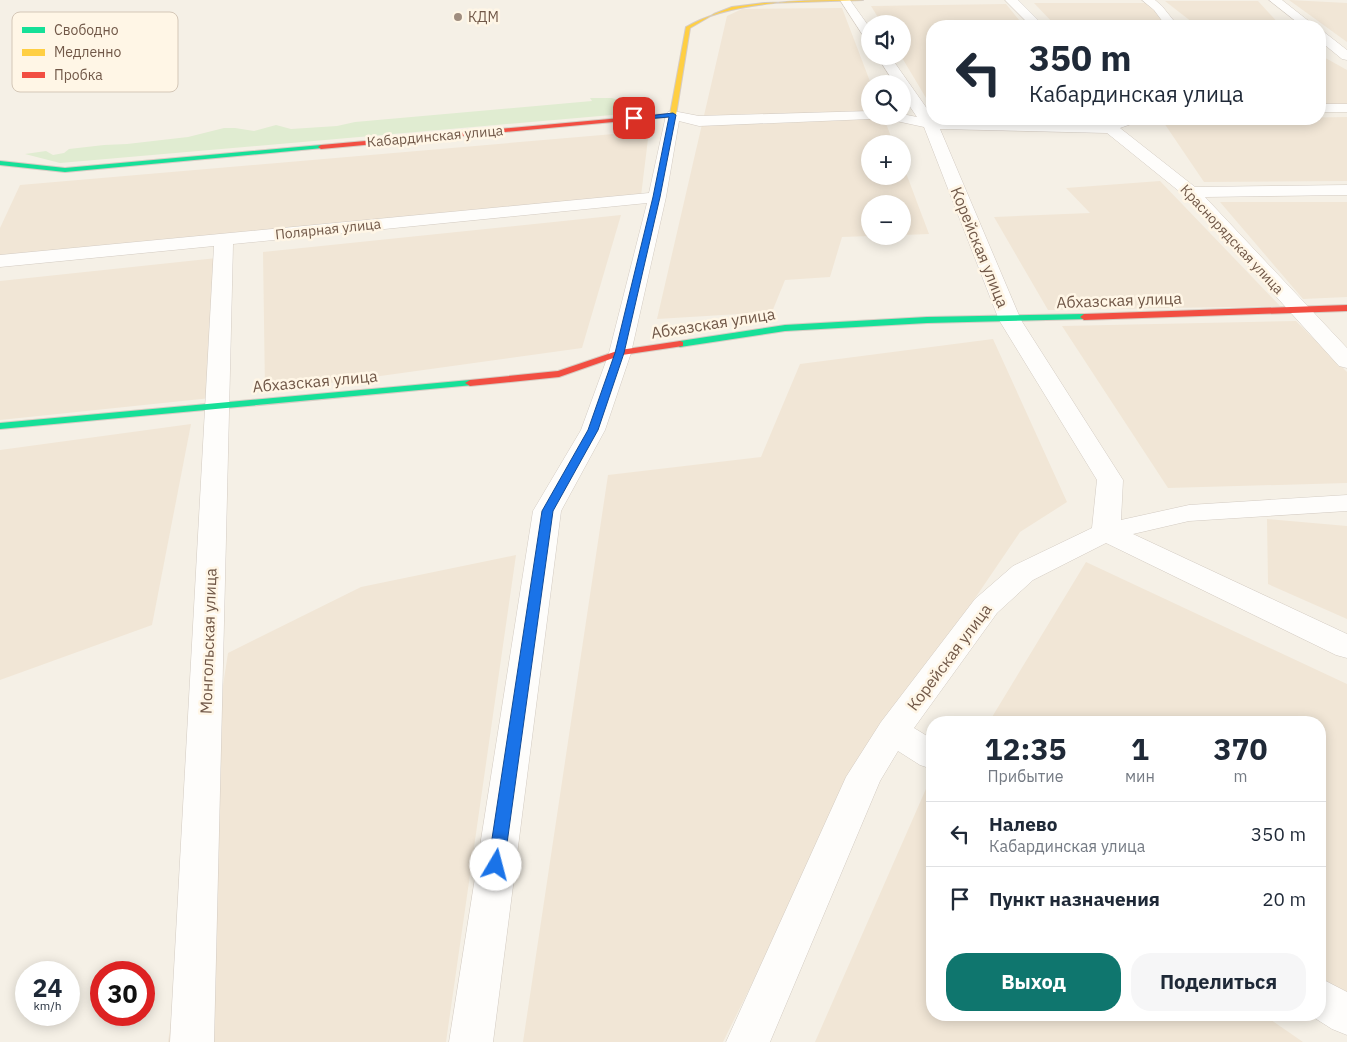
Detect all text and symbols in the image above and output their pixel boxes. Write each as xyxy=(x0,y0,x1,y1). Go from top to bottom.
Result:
place label: КДМ xyxy=(468,8,499,26)
marker: КДМ xyxy=(452,11,464,23)
legend xyxy=(12,12,178,92)
map controls xyxy=(861,15,911,245)
button: sound xyxy=(861,15,911,65)
text: Свободно xyxy=(54,21,119,39)
text: 350 m xyxy=(1029,35,1132,81)
icon: left xyxy=(946,40,1011,105)
text: Медленно xyxy=(54,43,122,61)
text: Пробка xyxy=(54,66,103,84)
button: search xyxy=(861,75,911,125)
text: Кабардинская улица xyxy=(1029,79,1244,108)
pin xyxy=(613,97,655,139)
icon: arrive xyxy=(620,104,648,132)
street label: Кабардинская улица xyxy=(366,121,504,151)
button: + xyxy=(861,135,911,185)
street label: Краснорядская улица xyxy=(1176,180,1288,298)
street label: Корейская улица xyxy=(947,184,1014,311)
button: − xyxy=(861,195,911,245)
street label: Полярная улица xyxy=(274,214,382,244)
street label: Абхазская улица xyxy=(1056,288,1183,312)
street label: Абхазская улица xyxy=(649,303,777,343)
street label: Абхазская улица xyxy=(252,366,379,396)
street label: Монгольская улица xyxy=(195,567,221,714)
street label: Корейская улица xyxy=(902,599,996,714)
text: 12:35 xyxy=(985,729,1066,768)
text: 1 xyxy=(1131,729,1149,768)
text: 370 xyxy=(1213,729,1267,768)
text: Прибытие xyxy=(987,766,1064,786)
text: мин xyxy=(1125,766,1155,786)
text: m xyxy=(1233,766,1247,786)
text: Налево xyxy=(989,812,1058,836)
icon: left xyxy=(946,820,974,848)
text: 350 m xyxy=(1251,822,1306,846)
text: Кабардинская улица xyxy=(989,836,1145,856)
position arrow xyxy=(469,838,521,890)
icon: arrive xyxy=(946,885,974,913)
text: Пункт назначения xyxy=(989,887,1160,911)
text: 20 m xyxy=(1262,887,1306,911)
button: Выход xyxy=(946,953,1121,1011)
button: Поделиться xyxy=(1131,953,1306,1011)
speed limit sign: 30 xyxy=(90,961,155,1026)
text: 24 xyxy=(32,971,63,1004)
text: km/h xyxy=(33,998,62,1013)

